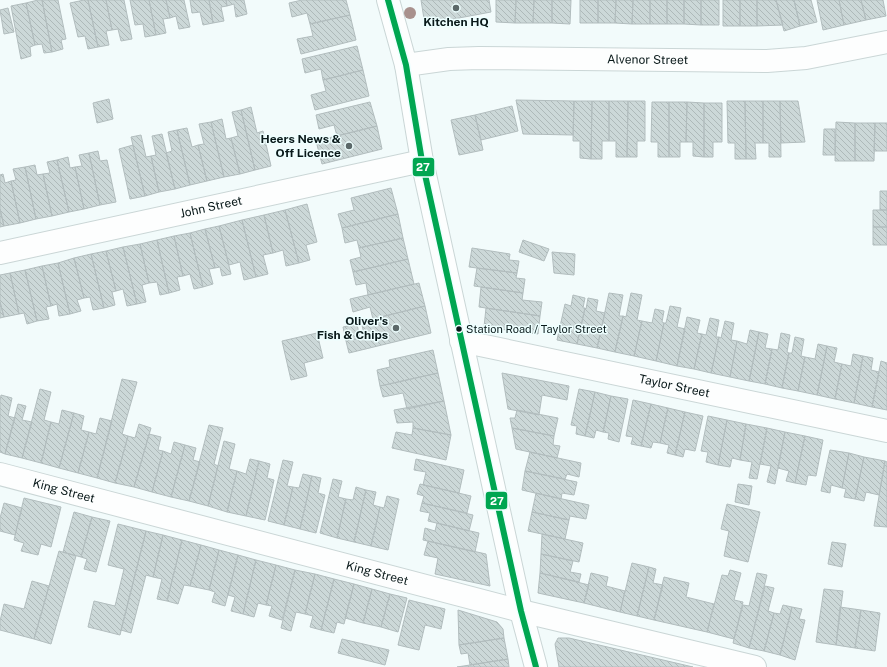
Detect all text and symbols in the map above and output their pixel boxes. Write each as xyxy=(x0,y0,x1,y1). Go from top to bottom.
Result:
marker: Kitchen HQ xyxy=(451,3,461,13)
place label: Kitchen HQ xyxy=(423,15,489,29)
street label: Alvenor Street xyxy=(607,52,689,67)
place label: Heers News & Off Licence xyxy=(261,132,341,160)
marker: Heers News & Off Licence xyxy=(344,141,354,151)
line badge: 27 xyxy=(412,157,435,177)
text: 27 xyxy=(416,161,430,173)
street label: John Street xyxy=(179,193,244,221)
place label: Oliver's Fish & Chips xyxy=(317,314,388,342)
marker: Oliver's Fish & Chips xyxy=(391,323,401,333)
place label: Station Road / Taylor Street xyxy=(466,323,607,335)
marker: Station Road / Taylor Street xyxy=(454,324,464,334)
street label: Taylor Street xyxy=(638,372,711,400)
street label: King Street xyxy=(31,476,97,506)
line badge: 27 xyxy=(485,491,508,510)
text: 27 xyxy=(490,495,504,507)
street label: King Street xyxy=(345,558,410,588)

